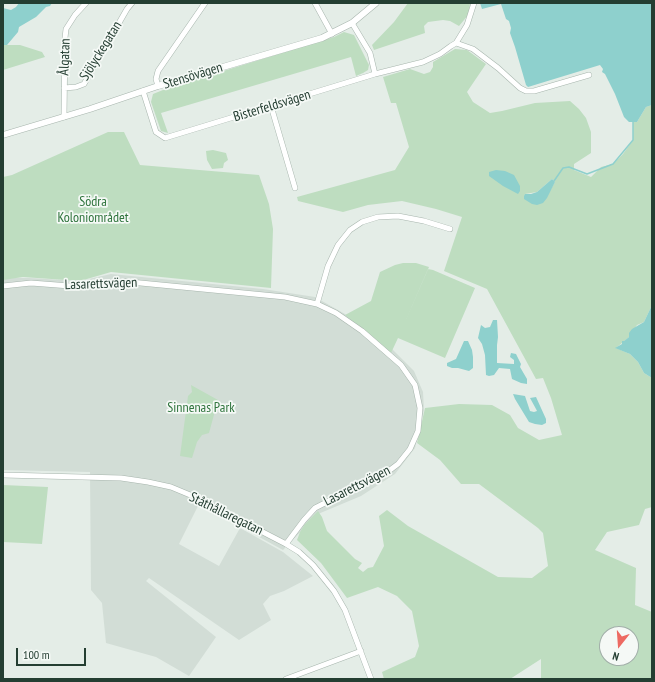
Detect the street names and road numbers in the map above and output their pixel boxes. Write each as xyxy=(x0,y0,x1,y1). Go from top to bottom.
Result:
street label: Sjölyckegatan xyxy=(76,18,126,84)
street label: Ålgatan xyxy=(56,38,74,76)
street label: Stensövägen xyxy=(161,59,225,93)
street label: Bisterfeldsvägen xyxy=(231,86,313,126)
street label: Lasarettsvägen xyxy=(64,274,138,294)
street label: Lasarettsvägen xyxy=(321,462,393,510)
street label: Ståthållaregatan xyxy=(186,489,266,539)

